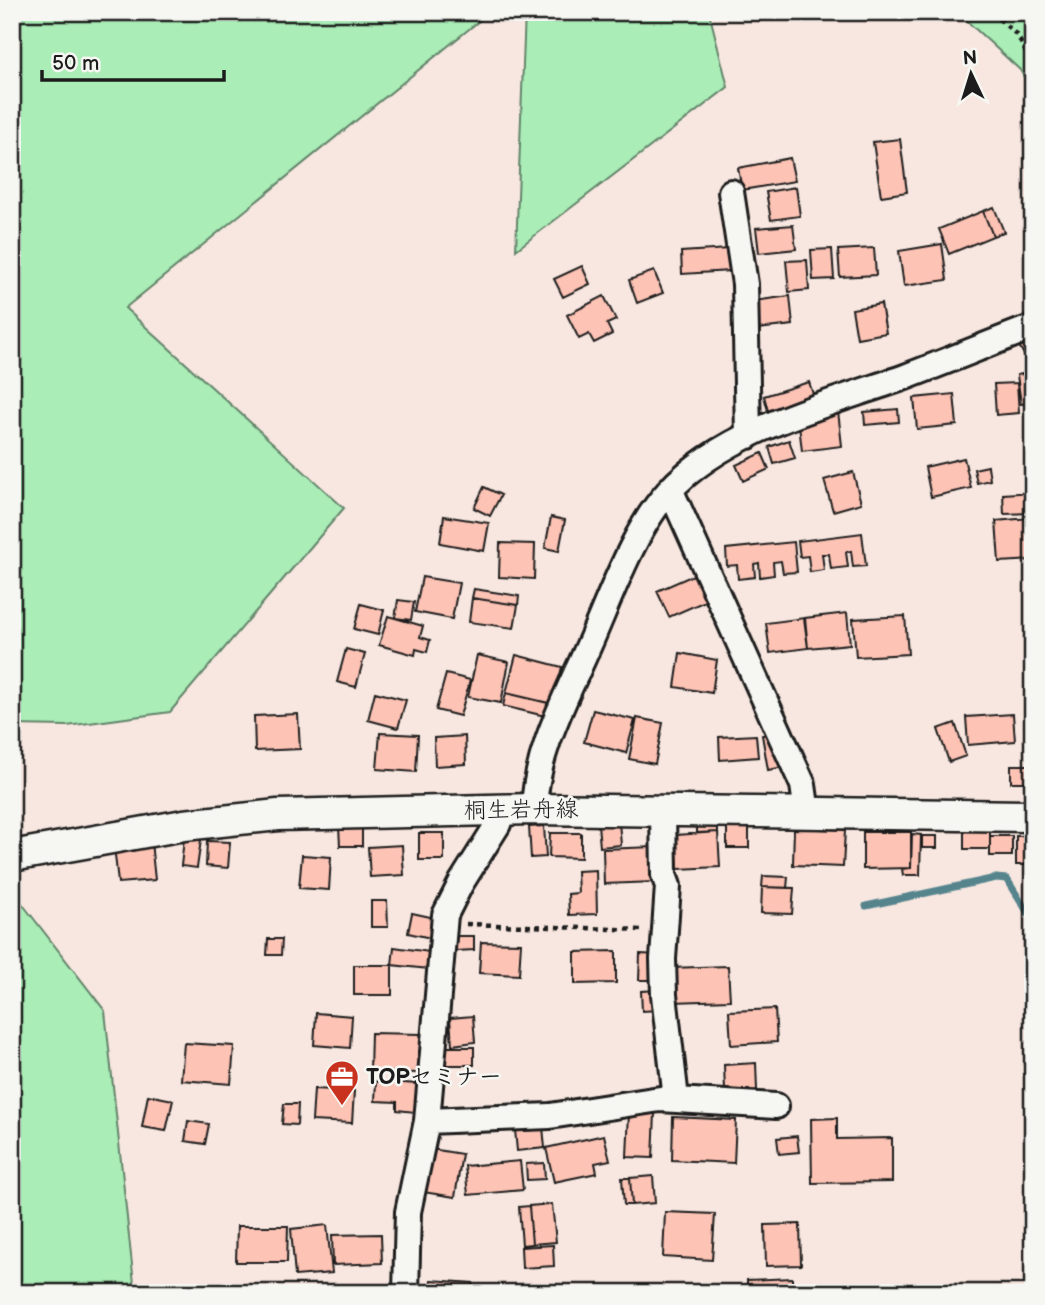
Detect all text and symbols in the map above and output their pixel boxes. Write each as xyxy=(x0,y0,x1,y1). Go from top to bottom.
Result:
scale bar xyxy=(42,38,224,82)
north arrow xyxy=(936,38,1006,108)
text: N xyxy=(962,47,978,71)
text: 50 m xyxy=(52,51,99,76)
street label: 桐生岩舟線 xyxy=(463,795,579,825)
office icon: TOPセミナー xyxy=(323,1058,361,1107)
place label: TOPセミナー xyxy=(366,1063,502,1091)

